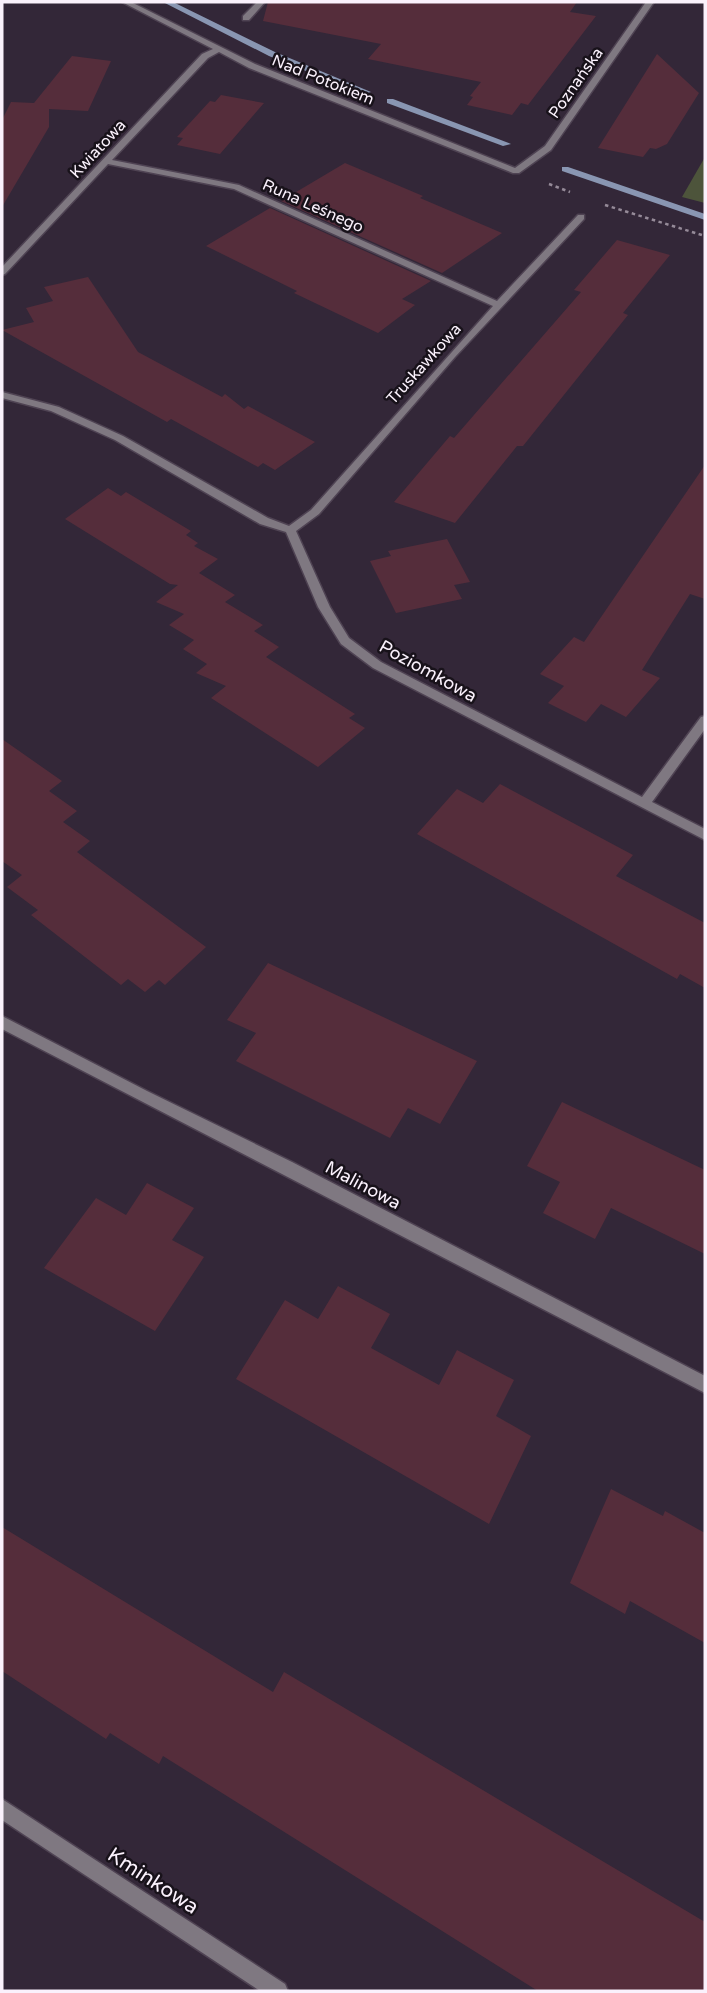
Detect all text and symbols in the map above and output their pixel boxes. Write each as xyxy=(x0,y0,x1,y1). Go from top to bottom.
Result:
street label: Poznańska xyxy=(544,44,608,122)
street label: Nad Potokiem xyxy=(269,50,377,110)
street label: Kwiatowa xyxy=(66,115,130,183)
street label: Runa Leśnego xyxy=(259,175,367,237)
street label: Truskawkowa xyxy=(382,319,466,409)
street label: Poziomkowa xyxy=(375,635,481,707)
street label: Malinowa xyxy=(321,1156,405,1214)
street label: Kminkowa xyxy=(103,1842,203,1920)

